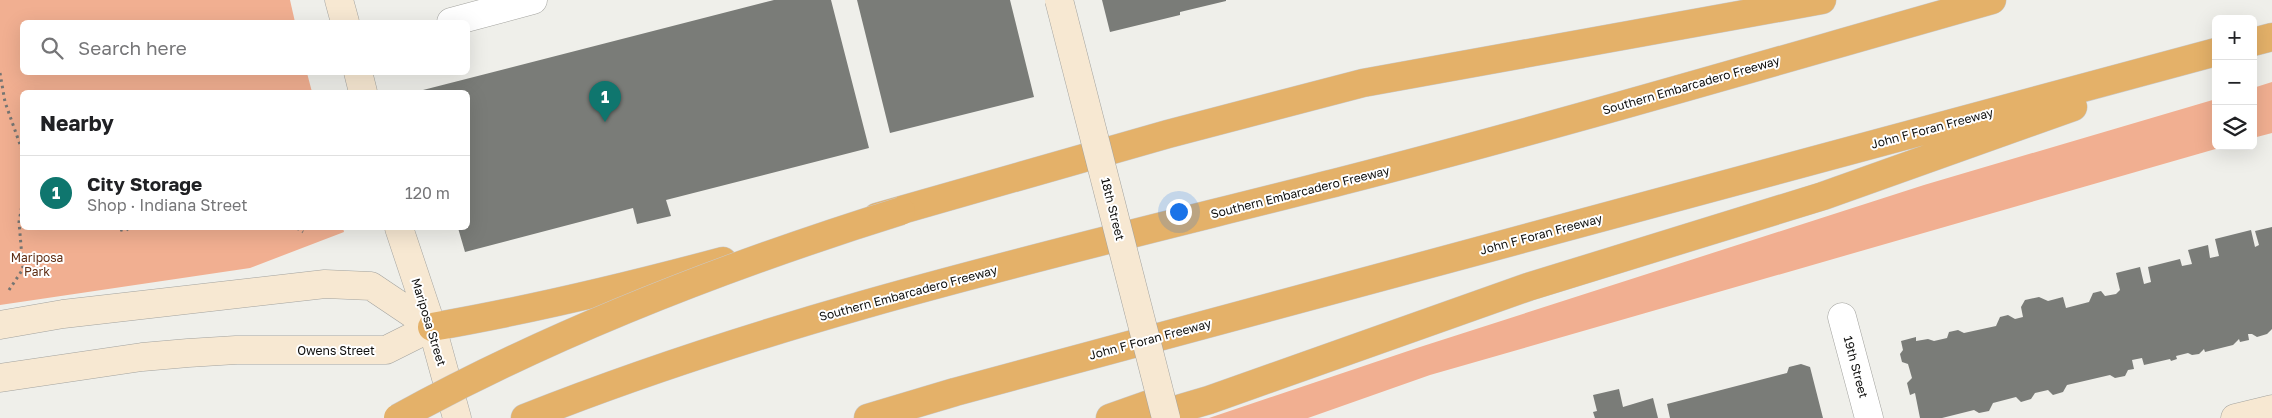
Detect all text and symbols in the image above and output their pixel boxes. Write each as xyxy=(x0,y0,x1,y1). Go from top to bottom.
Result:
map controls xyxy=(2212,15,2257,150)
button: + xyxy=(2212,15,2257,60)
search box xyxy=(20,20,470,75)
icon: search xyxy=(38,34,66,62)
text: Search here xyxy=(78,36,187,59)
street label: Southern Embarcadero Freeway xyxy=(1601,52,1782,118)
button: − xyxy=(2212,60,2257,105)
pin: 1 xyxy=(589,81,621,122)
street label: John F Foran Freeway xyxy=(1869,104,1995,152)
button: layers xyxy=(2212,105,2257,150)
text: Nearby xyxy=(40,110,114,136)
street label: Southern Embarcadero Freeway xyxy=(1209,162,1391,221)
text: City Storage xyxy=(87,172,202,195)
street label: 18th Street xyxy=(1098,176,1128,242)
text: 1 xyxy=(52,183,60,203)
text: 120 m xyxy=(405,183,450,203)
text: Shop · Indiana Street xyxy=(87,195,248,215)
your location xyxy=(1166,199,1192,225)
street label: John F Foran Freeway xyxy=(1478,210,1604,258)
park label: Mariposa Park xyxy=(11,250,63,279)
street label: Southern Embarcadero Freeway xyxy=(817,262,999,324)
street label: Mariposa Street xyxy=(408,276,450,368)
street label: John F Foran Freeway xyxy=(1087,315,1213,363)
street label: 19th Street xyxy=(1841,334,1872,400)
street label: Owens Street xyxy=(297,343,375,358)

